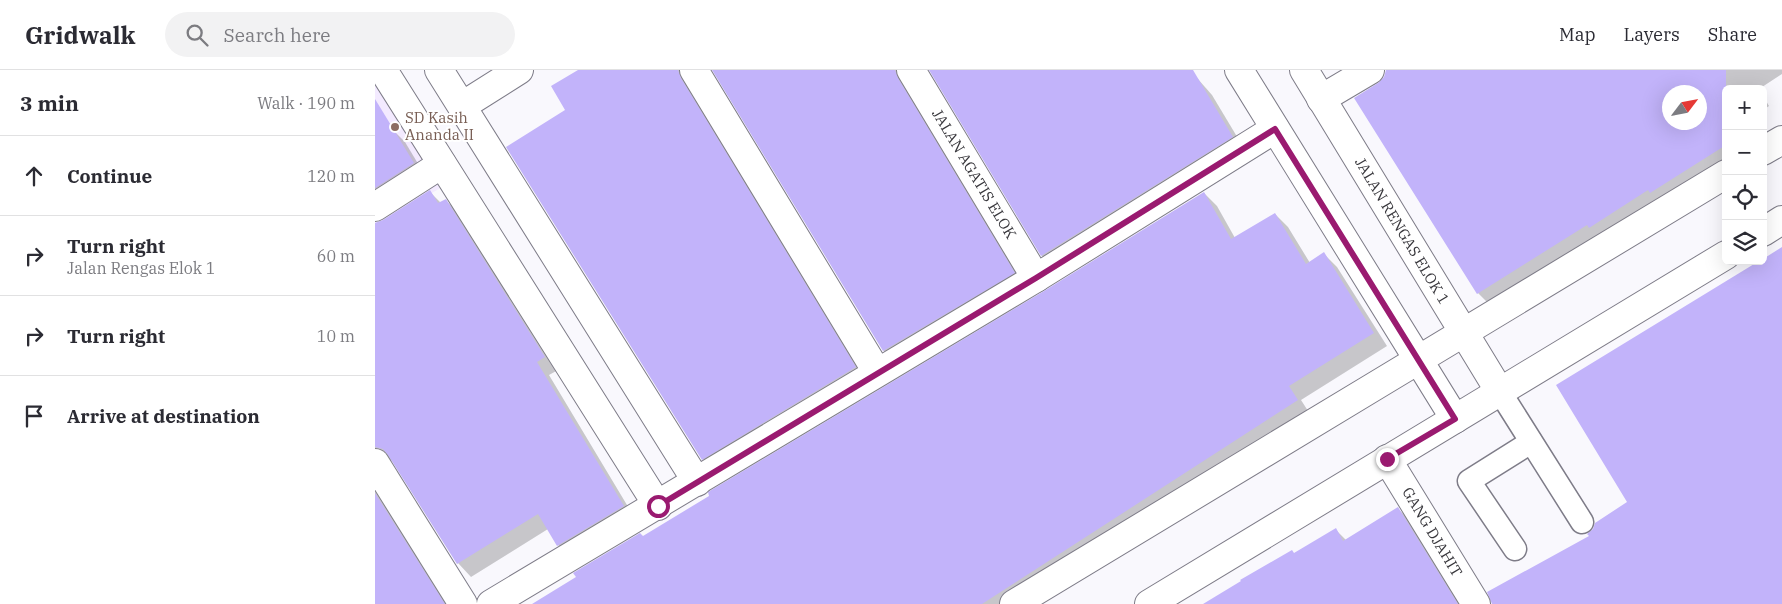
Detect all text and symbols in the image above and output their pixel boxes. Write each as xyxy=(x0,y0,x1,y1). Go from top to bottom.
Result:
search box xyxy=(165,12,515,57)
text: Gridwalk xyxy=(25,19,135,51)
icon: search xyxy=(183,21,211,49)
text: Search here xyxy=(223,23,331,47)
text: Map xyxy=(1559,23,1596,46)
text: Layers xyxy=(1624,23,1680,46)
text: Share xyxy=(1708,23,1757,46)
north arrow xyxy=(1662,85,1707,130)
map controls xyxy=(1722,85,1767,265)
button: + xyxy=(1722,85,1767,130)
text: 3 min xyxy=(20,89,79,117)
text: Walk · 190 m xyxy=(257,93,355,113)
street label: JALAN AGATIS ELOK xyxy=(928,105,1021,243)
place label: SD Kasih Ananda II xyxy=(405,108,474,144)
marker: SD Kasih Ananda II xyxy=(389,121,401,133)
button: − xyxy=(1722,130,1767,175)
street label: JALAN RENGAS ELOK 1 xyxy=(1351,154,1454,308)
icon: ahead xyxy=(20,162,48,190)
text: Continue xyxy=(67,164,152,188)
text: 120 m xyxy=(307,166,355,186)
button: locate xyxy=(1722,175,1767,220)
button: layers xyxy=(1722,220,1767,265)
text: Turn right xyxy=(67,234,165,258)
icon: right xyxy=(20,242,48,270)
text: 60 m xyxy=(317,246,355,266)
text: Jalan Rengas Elok 1 xyxy=(67,258,215,278)
icon: right xyxy=(20,322,48,350)
text: Turn right xyxy=(67,324,165,348)
text: 10 m xyxy=(317,326,355,346)
icon: arrive xyxy=(20,402,48,430)
text: Arrive at destination xyxy=(67,404,260,428)
route end xyxy=(1376,448,1399,471)
street label: GANG DJAHIT xyxy=(1398,484,1467,580)
route start xyxy=(647,495,670,518)

